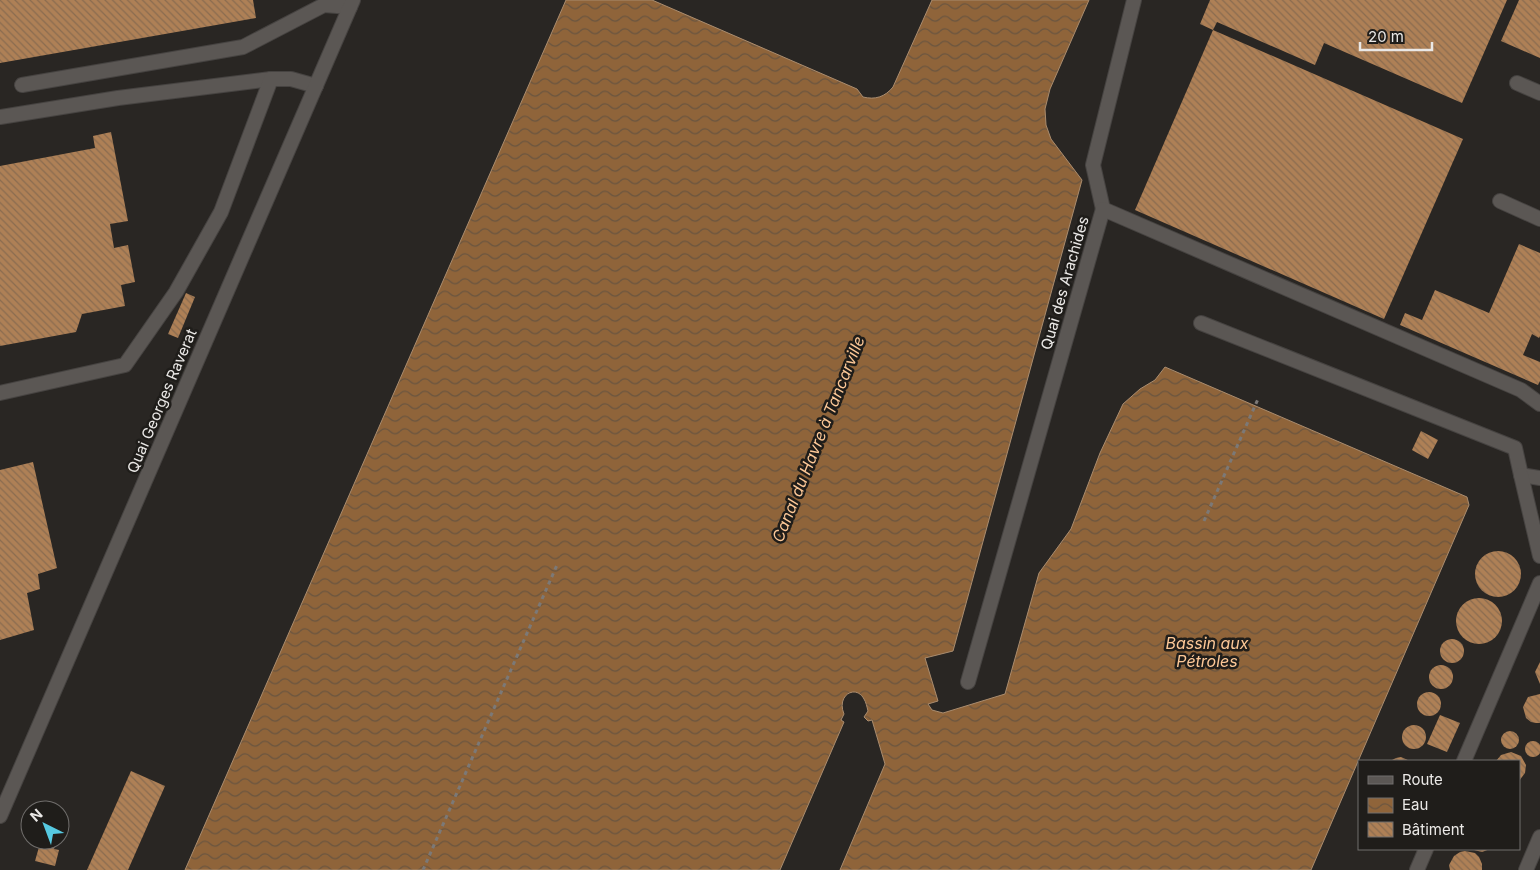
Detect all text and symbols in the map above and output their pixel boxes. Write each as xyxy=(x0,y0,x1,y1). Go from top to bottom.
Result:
scale bar xyxy=(1360,20,1432,52)
text: 20 m xyxy=(1368,27,1404,46)
street label: Quai des Arachides xyxy=(1036,214,1093,352)
street label: Quai Georges Raverat xyxy=(123,326,201,476)
water label: Canal du Havre à Tancarville xyxy=(767,333,869,545)
water label: Bassin aux Pétroles xyxy=(1165,633,1249,671)
legend xyxy=(1358,760,1520,850)
text: Route xyxy=(1402,770,1443,789)
text: Eau xyxy=(1402,795,1428,814)
north arrow xyxy=(20,800,70,850)
text: N xyxy=(26,805,46,825)
text: Bâtiment xyxy=(1402,820,1465,839)

